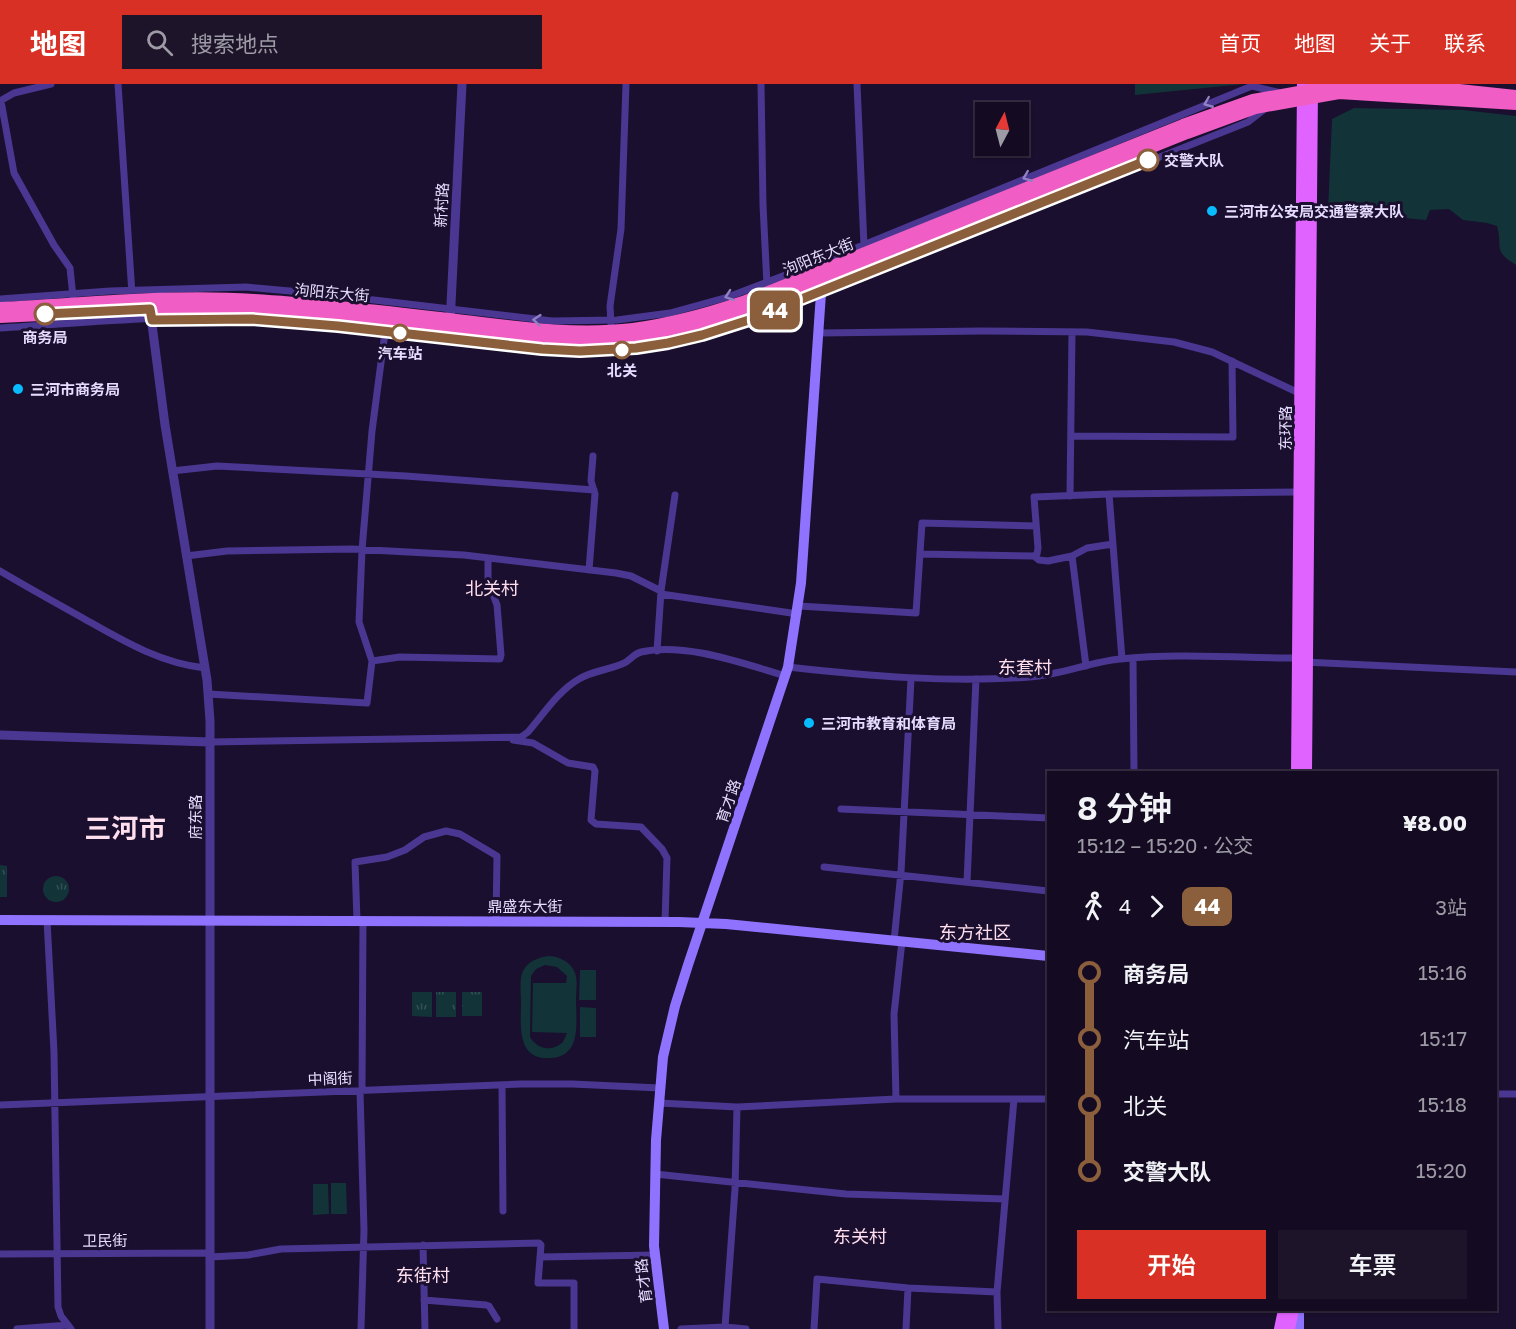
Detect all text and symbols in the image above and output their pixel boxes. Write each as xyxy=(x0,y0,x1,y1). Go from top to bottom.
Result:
search box xyxy=(122,15,542,69)
icon: search xyxy=(143,26,176,59)
text: 地图 xyxy=(30,27,86,60)
text: 搜索地点 xyxy=(191,30,279,57)
text: 首页 xyxy=(1219,30,1261,56)
text: 地图 xyxy=(1294,30,1336,56)
text: 关于 xyxy=(1369,30,1411,56)
text: 联系 xyxy=(1444,30,1486,56)
one-way arrow xyxy=(1203,96,1214,108)
north arrow xyxy=(975,102,1029,156)
map controls xyxy=(975,102,1029,156)
marker: 交警大队 xyxy=(1137,149,1159,171)
place label: 交警大队 xyxy=(1164,151,1224,169)
one-way arrow xyxy=(1023,170,1034,182)
street label: 新村路 xyxy=(431,182,451,228)
place label: 三河市公安局交通警察大队 xyxy=(1224,202,1404,220)
marker: 三河市公安局交通警察大队 xyxy=(1205,204,1219,218)
street label: 泃阳东大街 xyxy=(780,234,856,278)
street label: 泃阳东大街 xyxy=(294,280,370,304)
one-way arrow xyxy=(725,289,735,302)
line badge: 44 xyxy=(748,290,802,330)
text: 44 xyxy=(762,297,788,323)
marker: 商务局 xyxy=(34,303,56,325)
one-way arrow xyxy=(533,314,542,327)
marker: 汽车站 xyxy=(391,324,409,342)
place label: 商务局 xyxy=(22,328,68,346)
marker: 北关 xyxy=(613,341,631,359)
place label: 汽车站 xyxy=(377,344,423,362)
place label: 北关 xyxy=(607,361,637,379)
place label: 三河市商务局 xyxy=(30,380,120,398)
marker: 三河市商务局 xyxy=(11,382,25,396)
street label: 东环路 xyxy=(1276,405,1294,451)
district label: 北关村 xyxy=(465,577,519,599)
district label: 东套村 xyxy=(998,656,1052,678)
place label: 三河市教育和体育局 xyxy=(821,714,956,732)
marker: 三河市教育和体育局 xyxy=(802,716,816,730)
street label: 育才路 xyxy=(712,777,744,825)
text: 8 分钟 xyxy=(1077,788,1172,827)
street label: 府东路 xyxy=(186,794,204,840)
text: ¥8.00 xyxy=(1403,809,1467,836)
district label: 三河市 xyxy=(85,812,166,844)
text: 15:12 – 15:20 · 公交 xyxy=(1077,833,1254,857)
icon: walk xyxy=(1077,890,1110,923)
icon: forward xyxy=(1140,890,1173,923)
text: 44 xyxy=(1194,893,1220,919)
text: 4 xyxy=(1119,894,1131,918)
text: 3站 xyxy=(1435,895,1467,919)
street label: 鼎盛东大街 xyxy=(487,897,563,915)
district label: 东方社区 xyxy=(939,921,1011,943)
text: 商务局 xyxy=(1123,960,1189,987)
text: 15:16 xyxy=(1418,960,1467,984)
text: 汽车站 xyxy=(1123,1026,1189,1053)
text: 15:17 xyxy=(1419,1026,1467,1050)
street label: 中阁街 xyxy=(307,1068,353,1088)
text: 北关 xyxy=(1123,1092,1167,1119)
text: 15:18 xyxy=(1418,1092,1467,1116)
text: 交警大队 xyxy=(1123,1158,1211,1185)
text: 15:20 xyxy=(1416,1158,1467,1182)
district label: 东关村 xyxy=(833,1225,887,1247)
button: 开始 xyxy=(1077,1230,1266,1299)
button: 车票 xyxy=(1278,1230,1467,1299)
street label: 卫民街 xyxy=(82,1231,128,1249)
street label: 育才路 xyxy=(631,1258,655,1304)
district label: 东街村 xyxy=(396,1264,450,1286)

